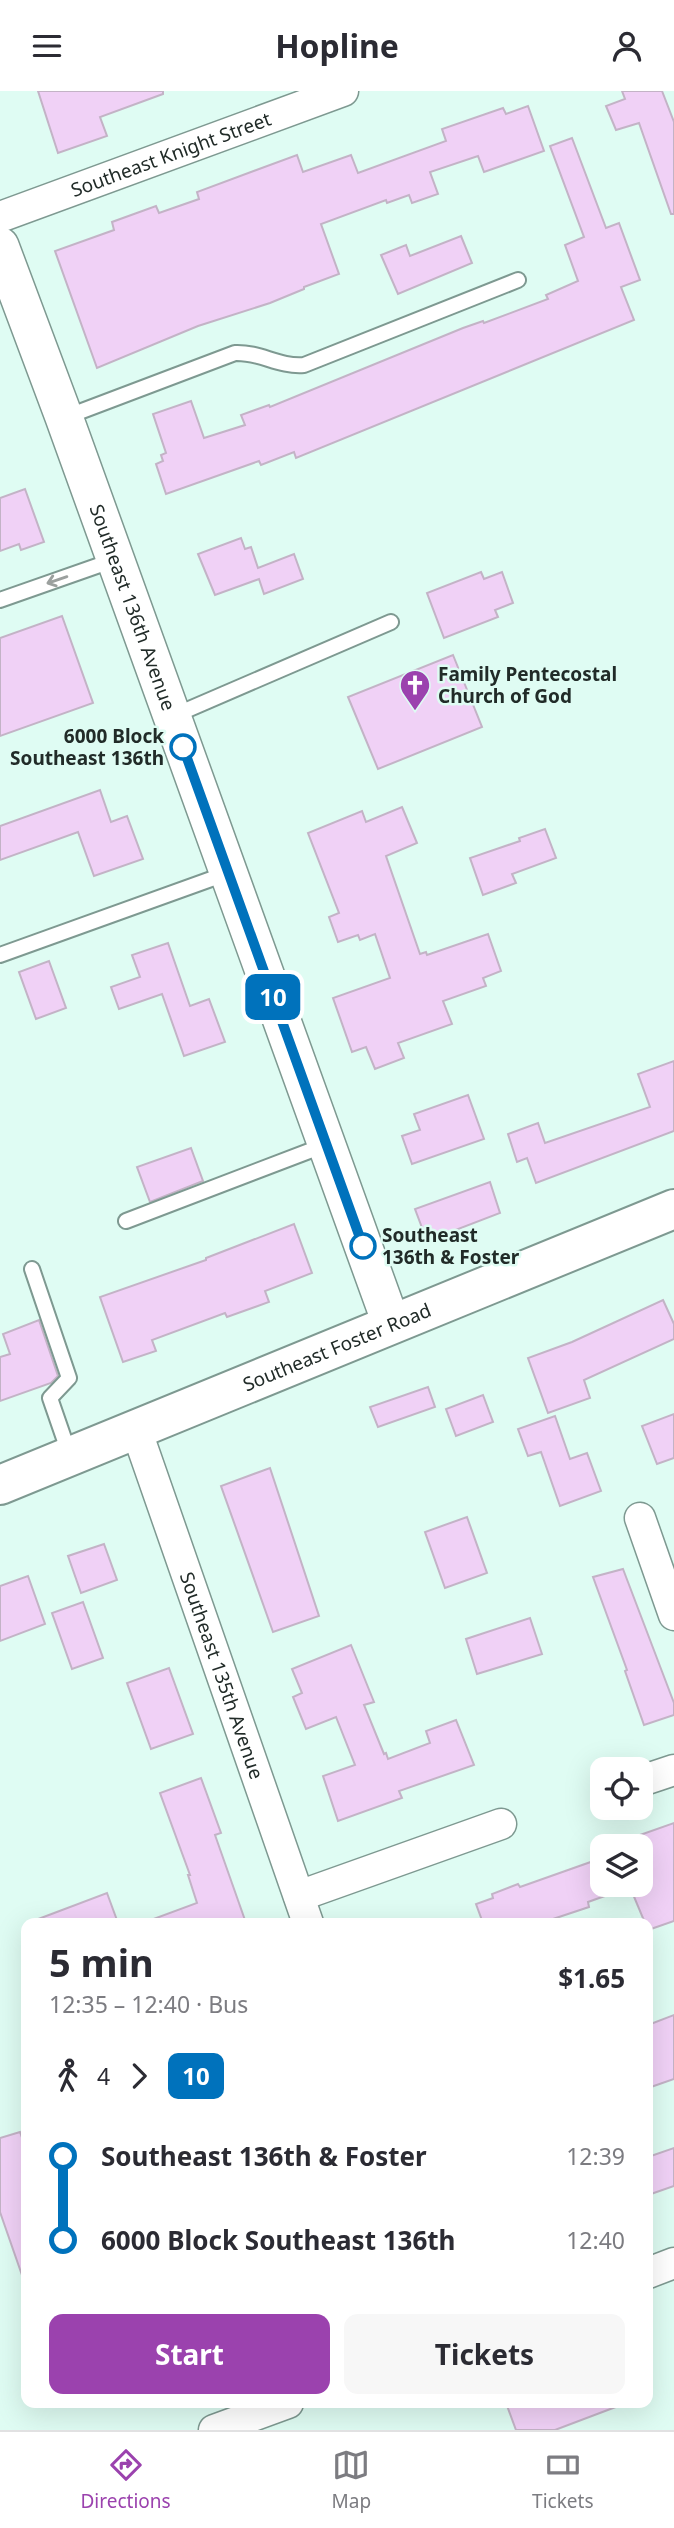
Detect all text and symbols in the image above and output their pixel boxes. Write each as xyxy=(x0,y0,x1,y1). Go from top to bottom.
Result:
text: Hopline xyxy=(275,24,399,67)
icon: menu xyxy=(28,27,66,65)
icon: person xyxy=(608,27,646,65)
street label: Southeast Knight Street xyxy=(67,106,275,203)
street label: Southeast 136th Avenue xyxy=(84,501,182,714)
one-way arrow xyxy=(47,575,69,587)
place label: Family Pentecostal Church of God xyxy=(438,661,617,709)
church icon: Family Pentecostal Church of God xyxy=(398,668,432,712)
place label: 6000 Block Southeast 136th xyxy=(10,723,164,771)
marker: 6000 Block Southeast 136th xyxy=(170,734,196,760)
line badge: 10 xyxy=(242,974,304,1020)
text: 10 xyxy=(259,980,287,1013)
place label: Southeast 136th & Foster xyxy=(382,1222,520,1270)
marker: Southeast 136th & Foster xyxy=(350,1233,376,1259)
street label: Southeast Foster Road xyxy=(239,1297,435,1397)
street label: Southeast 135th Avenue xyxy=(174,1568,270,1782)
map controls xyxy=(590,1757,653,1897)
button: locate xyxy=(590,1757,653,1820)
button: layers xyxy=(590,1834,653,1897)
text: 5 min xyxy=(49,1936,154,1988)
text: $1.65 xyxy=(558,1960,625,1996)
text: 12:35 – 12:40 · Bus xyxy=(49,1988,248,2020)
icon: walk xyxy=(49,2057,87,2095)
icon: forward xyxy=(120,2057,158,2095)
text: 10 xyxy=(182,2059,210,2092)
text: 4 xyxy=(97,2060,110,2092)
text: Southeast 136th & Foster xyxy=(101,2138,427,2174)
text: 12:39 xyxy=(566,2140,625,2172)
text: 6000 Block Southeast 136th xyxy=(101,2222,455,2258)
text: 12:40 xyxy=(566,2224,625,2256)
button: Start xyxy=(49,2314,330,2394)
button: Tickets xyxy=(344,2314,625,2394)
tab: Directions xyxy=(80,2446,171,2514)
tab: Map xyxy=(332,2446,371,2514)
tab: Tickets xyxy=(532,2446,594,2514)

